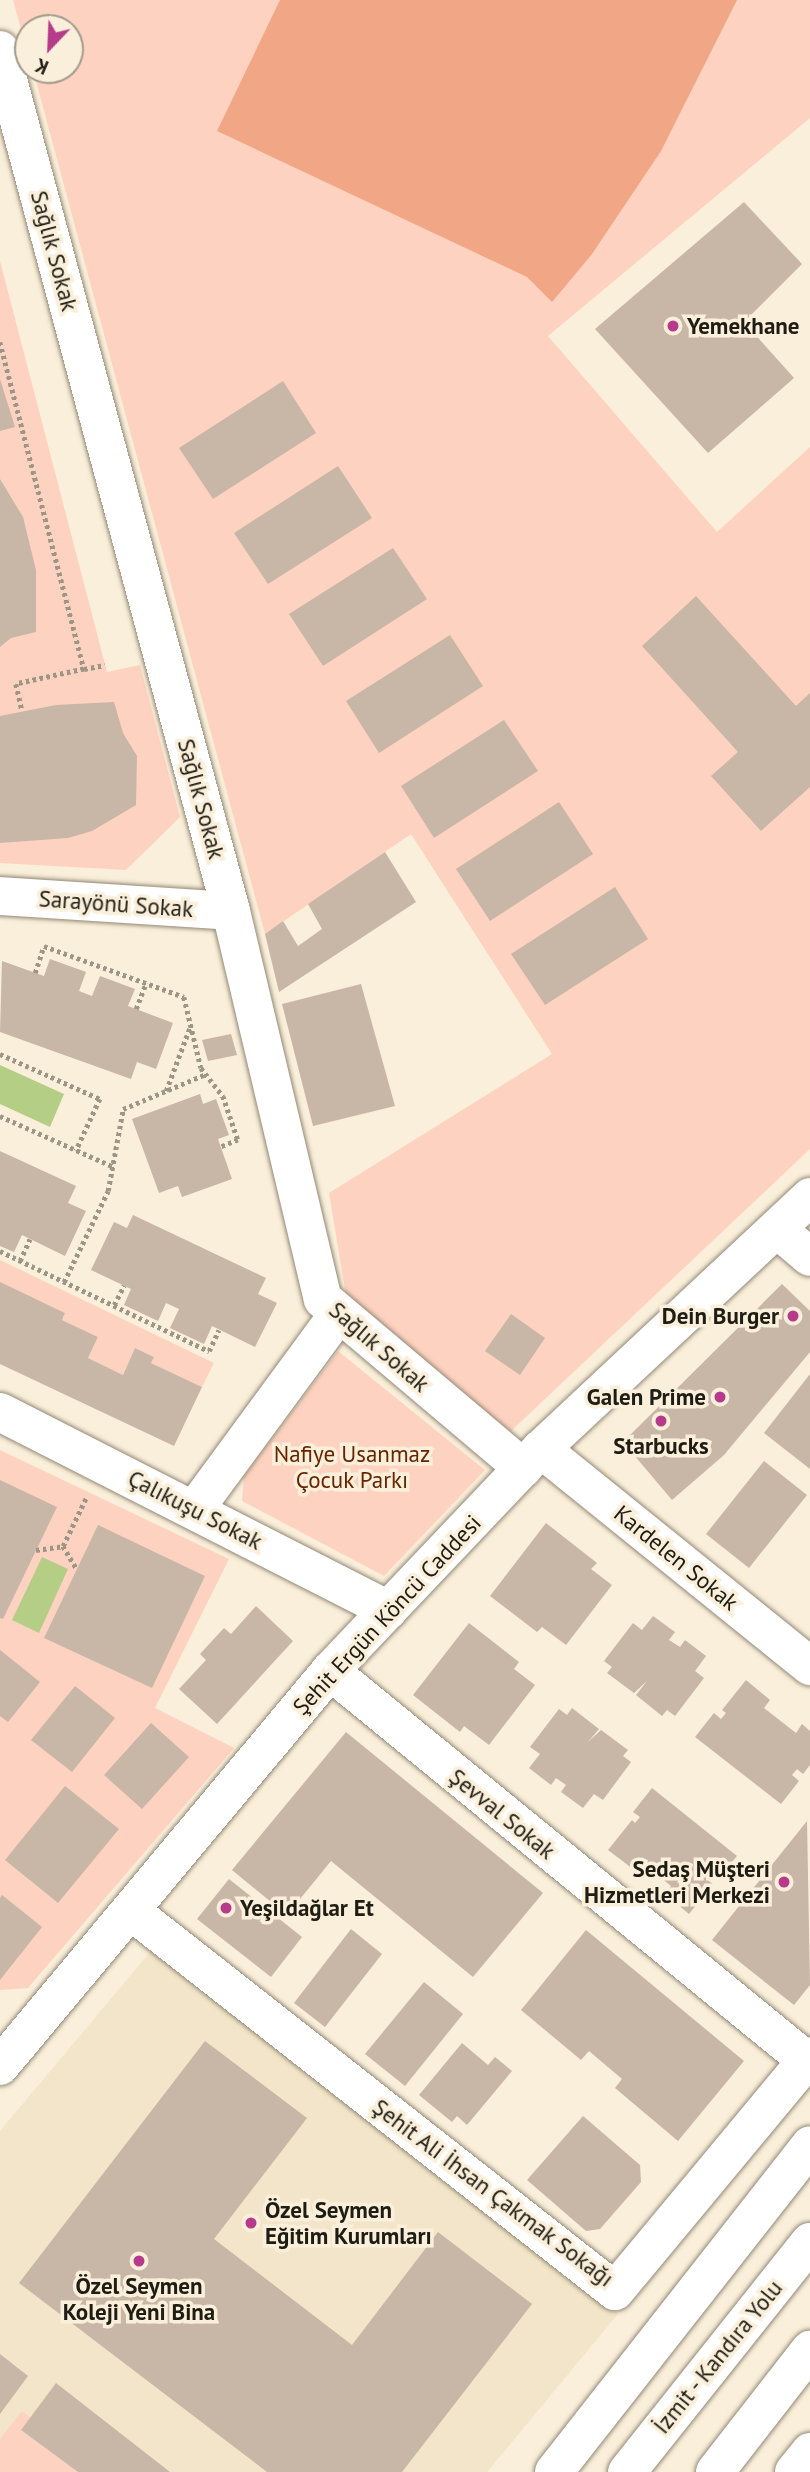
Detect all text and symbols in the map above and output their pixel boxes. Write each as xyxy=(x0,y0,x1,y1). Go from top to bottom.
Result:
north arrow xyxy=(14,14,84,84)
text: K xyxy=(31,53,52,80)
street label: Sağlık Sokak xyxy=(25,188,83,314)
place label: Yemekhane xyxy=(687,312,800,340)
marker: Yemekhane xyxy=(665,318,681,334)
street label: Sağlık Sokak xyxy=(172,736,230,862)
street label: Sarayönü Sokak xyxy=(38,885,194,923)
street label: Sağlık Sokak xyxy=(323,1296,435,1398)
place label: Dein Burger xyxy=(662,1302,779,1330)
marker: Dein Burger xyxy=(785,1308,801,1324)
place label: Galen Prime xyxy=(587,1383,706,1411)
marker: Galen Prime xyxy=(712,1389,728,1405)
marker: Starbucks xyxy=(653,1413,669,1429)
place label: Starbucks xyxy=(613,1432,709,1460)
park label: Nafiye Usanmaz Çocuk Parkı xyxy=(274,1440,430,1494)
street label: Çalıkuşu Sokak xyxy=(123,1464,267,1556)
street label: Kardelen Sokak xyxy=(608,1500,744,1616)
street label: Şehit Ergün Köncü Caddesi xyxy=(287,1509,487,1721)
street label: Şevval Sokak xyxy=(444,1763,560,1865)
place label: Sedaş Müşteri Hizmetleri Merkezi xyxy=(584,1855,770,1909)
marker: Sedaş Müşteri Hizmetleri Merkezi xyxy=(776,1874,792,1890)
place label: Yeşildağlar Et xyxy=(240,1894,374,1922)
marker: Yeşildağlar Et xyxy=(218,1900,234,1916)
street label: Şehit Ali İhsan Çakmak Sokağı xyxy=(366,2093,620,2293)
place label: Özel Seymen Eğitim Kurumları xyxy=(265,2196,432,2250)
marker: Özel Seymen Eğitim Kurumları xyxy=(243,2215,259,2231)
marker: Özel Seymen Koleji Yeni Bina xyxy=(131,2253,147,2269)
place label: Özel Seymen Koleji Yeni Bina xyxy=(62,2272,216,2326)
street label: İzmit - Kandıra Yolu xyxy=(646,2273,790,2441)

